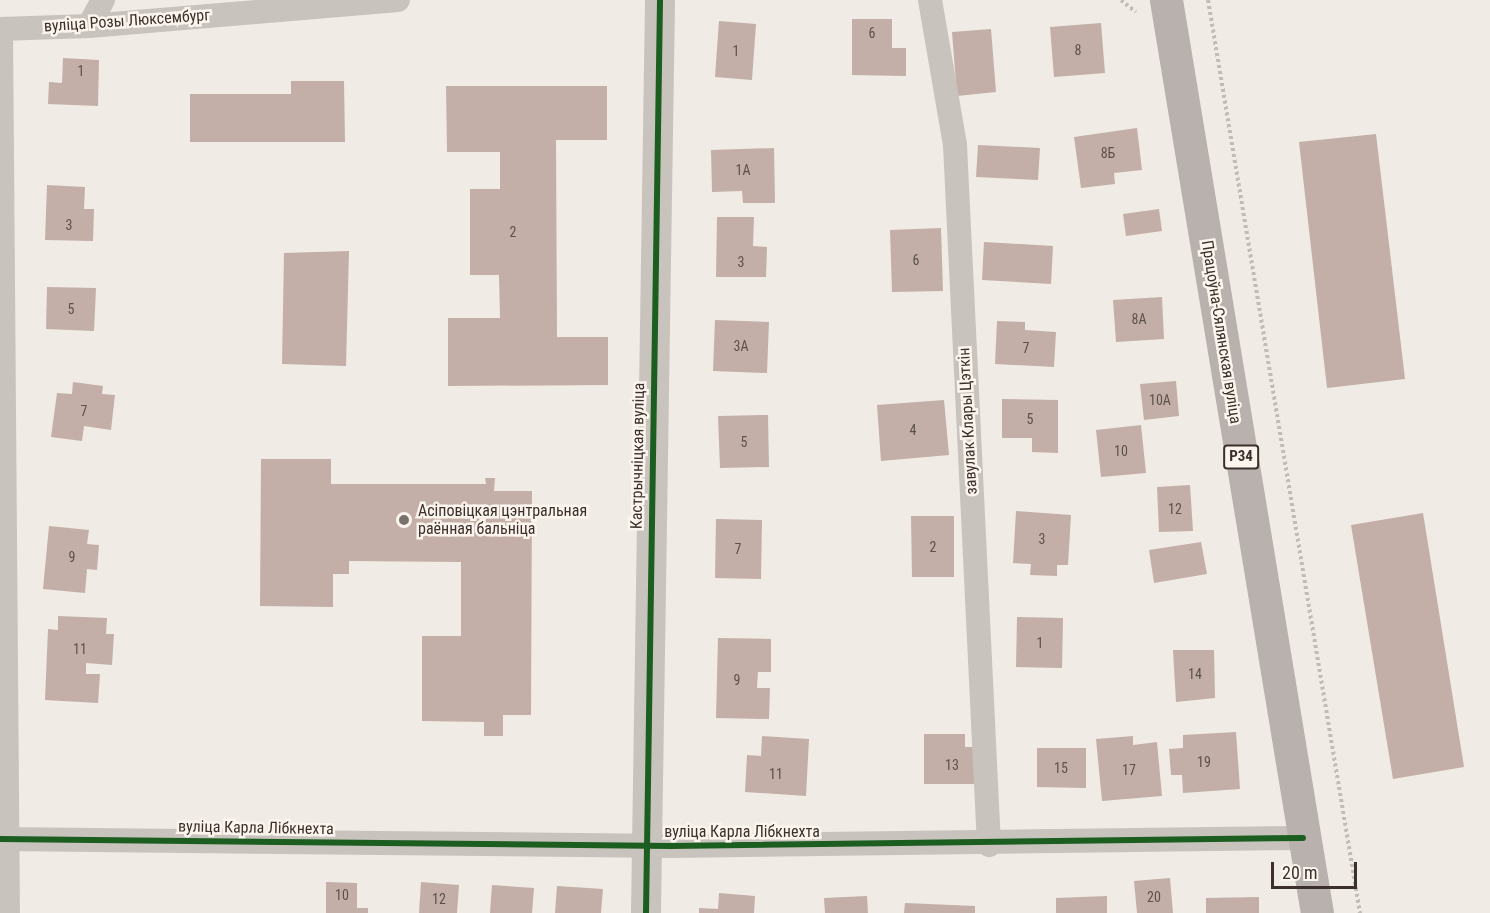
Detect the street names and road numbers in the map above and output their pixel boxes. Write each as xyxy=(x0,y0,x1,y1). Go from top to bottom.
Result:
street label: вуліца Розы Люксембург xyxy=(43,6,211,36)
street label: Працоўна-Сялянская вуліца xyxy=(1197,239,1245,425)
street label: завулак Клары Цэткін xyxy=(955,347,981,495)
street label: Кастрычніцкая вуліца xyxy=(627,383,649,529)
road number: Р34 xyxy=(1223,445,1259,469)
street label: вуліца Карла Лібкнехта xyxy=(178,817,334,839)
street label: вуліца Карла Лібкнехта xyxy=(664,822,820,842)

